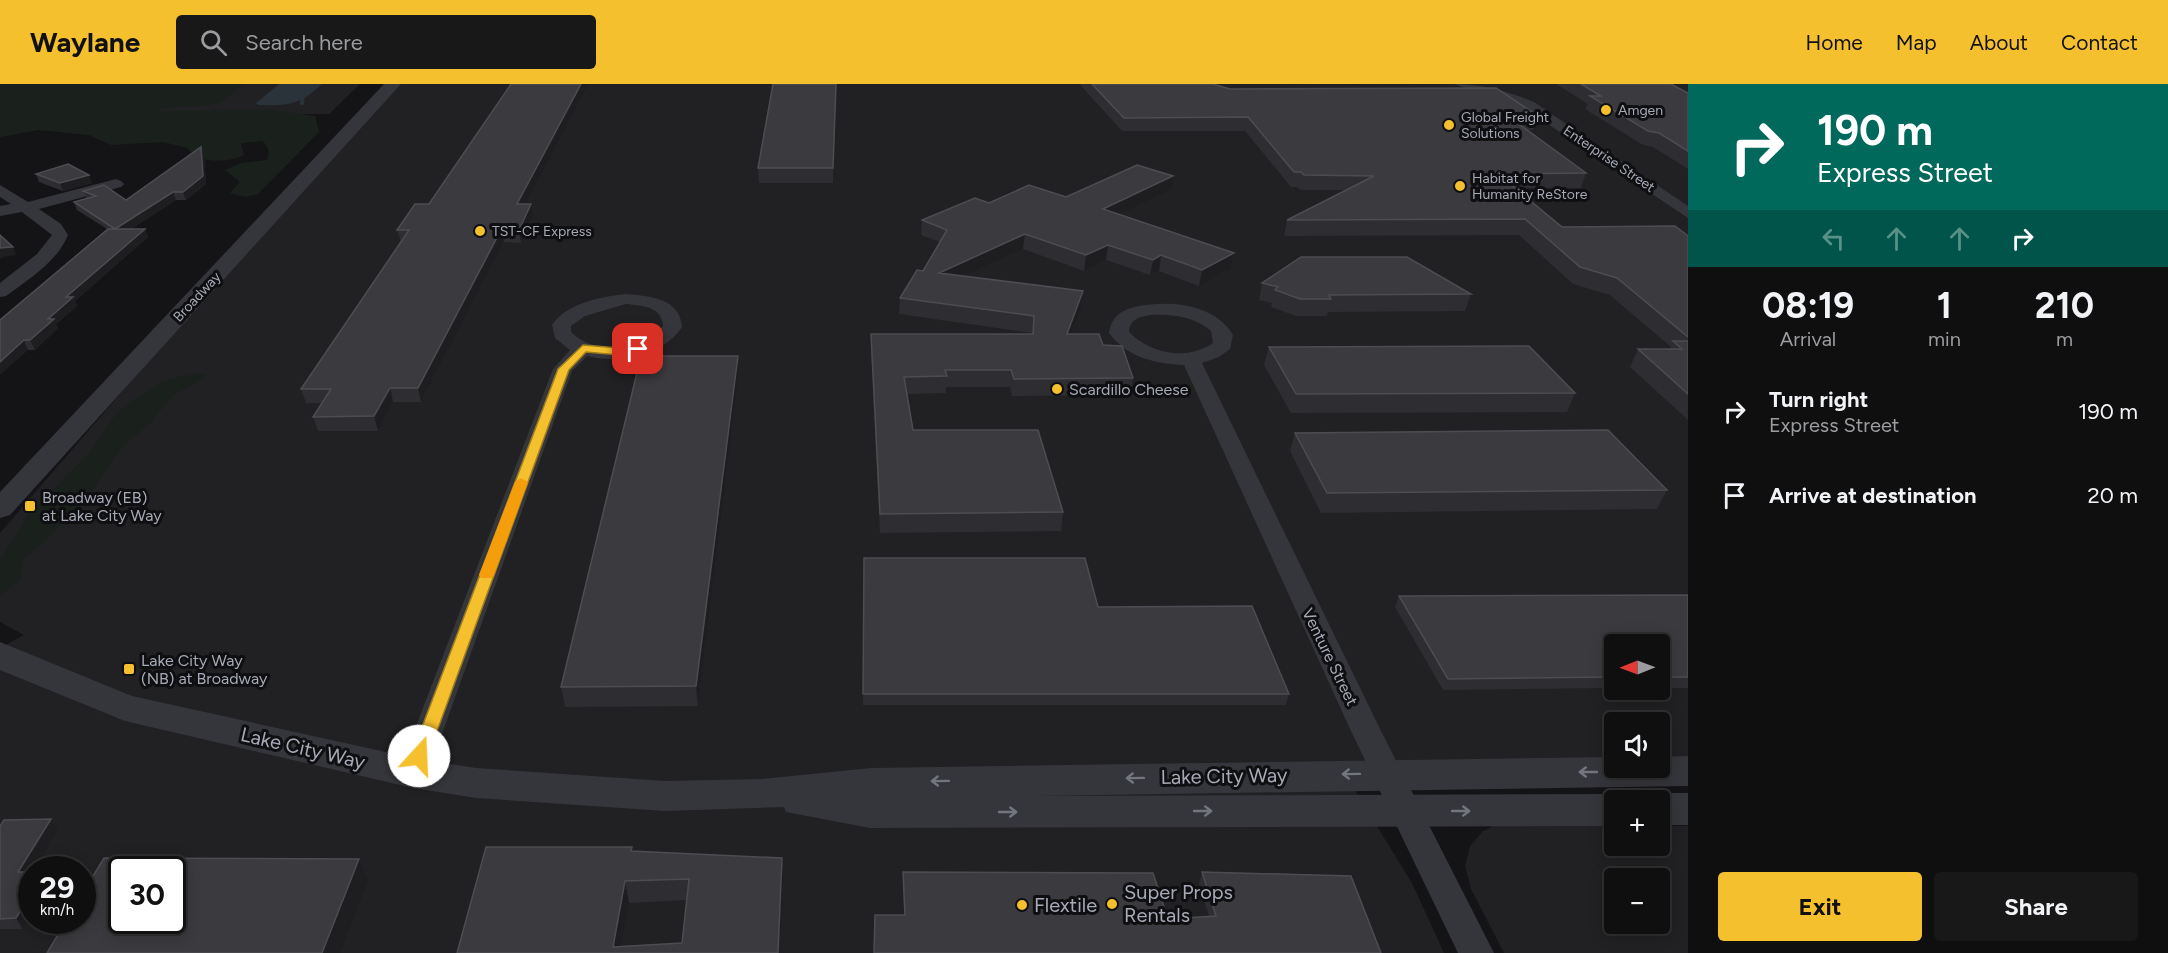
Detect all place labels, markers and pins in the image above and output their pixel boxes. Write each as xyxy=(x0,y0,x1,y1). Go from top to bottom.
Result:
place label: Amgen xyxy=(1618,102,1663,119)
marker: Amgen xyxy=(1599,103,1613,117)
place label: Global Freight Solutions xyxy=(1461,109,1549,142)
marker: Global Freight Solutions xyxy=(1442,118,1456,132)
place label: Habitat for Humanity ReStore xyxy=(1472,170,1588,203)
marker: Habitat for Humanity ReStore xyxy=(1453,179,1467,193)
place label: TST-CF Express xyxy=(492,223,592,240)
marker: TST-CF Express xyxy=(473,224,487,238)
pin xyxy=(612,323,663,374)
place label: Scardillo Cheese xyxy=(1069,380,1189,399)
marker: Scardillo Cheese xyxy=(1050,382,1064,396)
place label: Broadway (EB) at Lake City Way xyxy=(42,488,162,525)
marker: Broadway (EB) at Lake City Way xyxy=(23,499,37,513)
place label: Lake City Way (NB) at Broadway xyxy=(141,651,268,688)
marker: Lake City Way (NB) at Broadway xyxy=(122,662,136,676)
place label: Super Props Rentals xyxy=(1124,880,1233,927)
place label: Flextile xyxy=(1034,893,1097,917)
marker: Super Props Rentals xyxy=(1105,897,1119,911)
marker: Flextile xyxy=(1015,898,1029,912)

